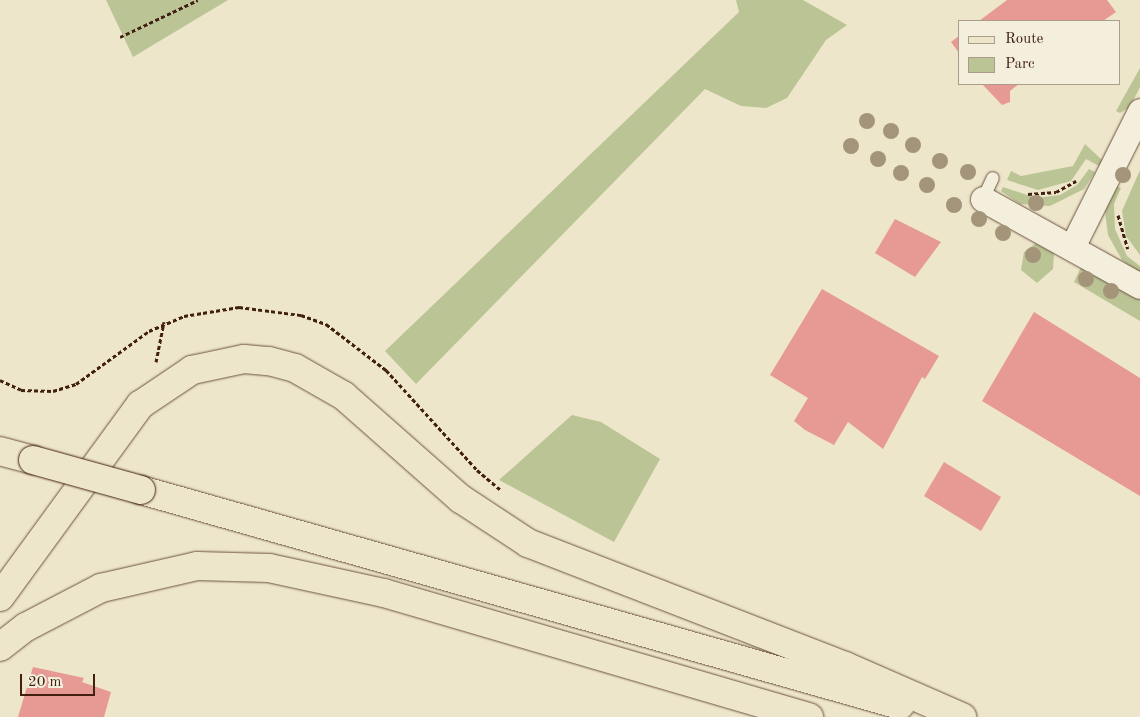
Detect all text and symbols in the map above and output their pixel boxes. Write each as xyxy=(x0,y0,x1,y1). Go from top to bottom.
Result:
legend xyxy=(958,20,1120,85)
text: Route xyxy=(1005,32,1043,47)
text: Parc xyxy=(1005,57,1035,72)
scale bar xyxy=(22,664,98,696)
text: 20 m xyxy=(28,675,62,690)

